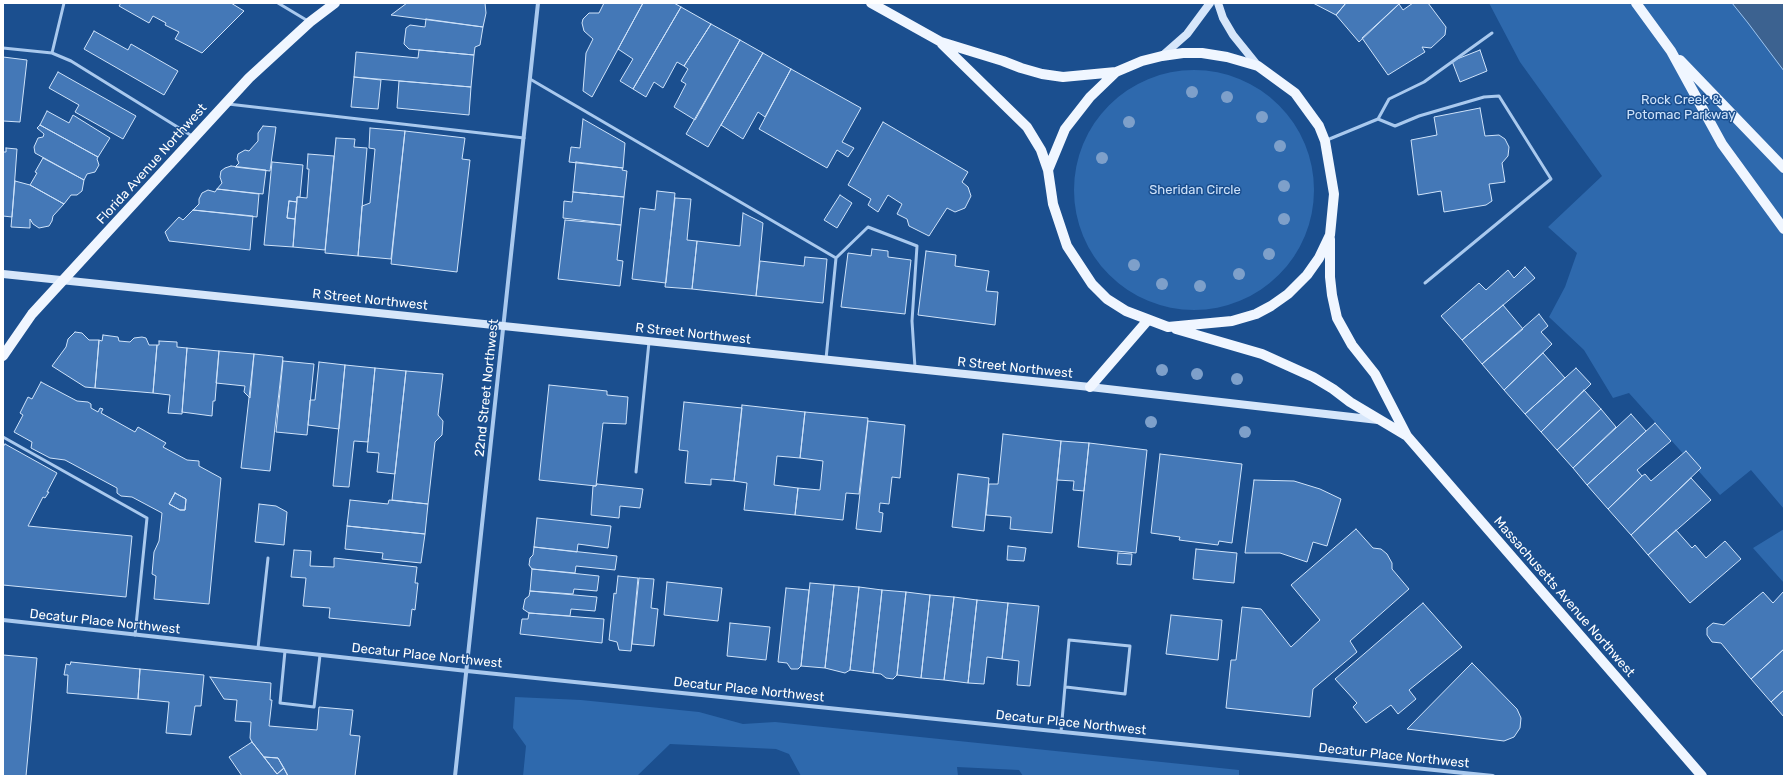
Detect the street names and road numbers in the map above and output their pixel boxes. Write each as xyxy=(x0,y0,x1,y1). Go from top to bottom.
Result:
street label: Florida Avenue Northwest xyxy=(94,101,210,227)
street label: R Street Northwest xyxy=(311,286,429,314)
street label: 22nd Street Northwest xyxy=(472,318,502,458)
street label: R Street Northwest xyxy=(634,320,752,348)
street label: R Street Northwest xyxy=(956,354,1074,382)
street label: Massachusetts Avenue Northwest xyxy=(1490,514,1638,680)
street label: Decatur Place Northwest xyxy=(29,606,181,638)
street label: Decatur Place Northwest xyxy=(351,640,503,672)
street label: Decatur Place Northwest xyxy=(673,674,825,706)
street label: Decatur Place Northwest xyxy=(995,707,1147,739)
street label: Decatur Place Northwest xyxy=(1318,740,1470,772)

